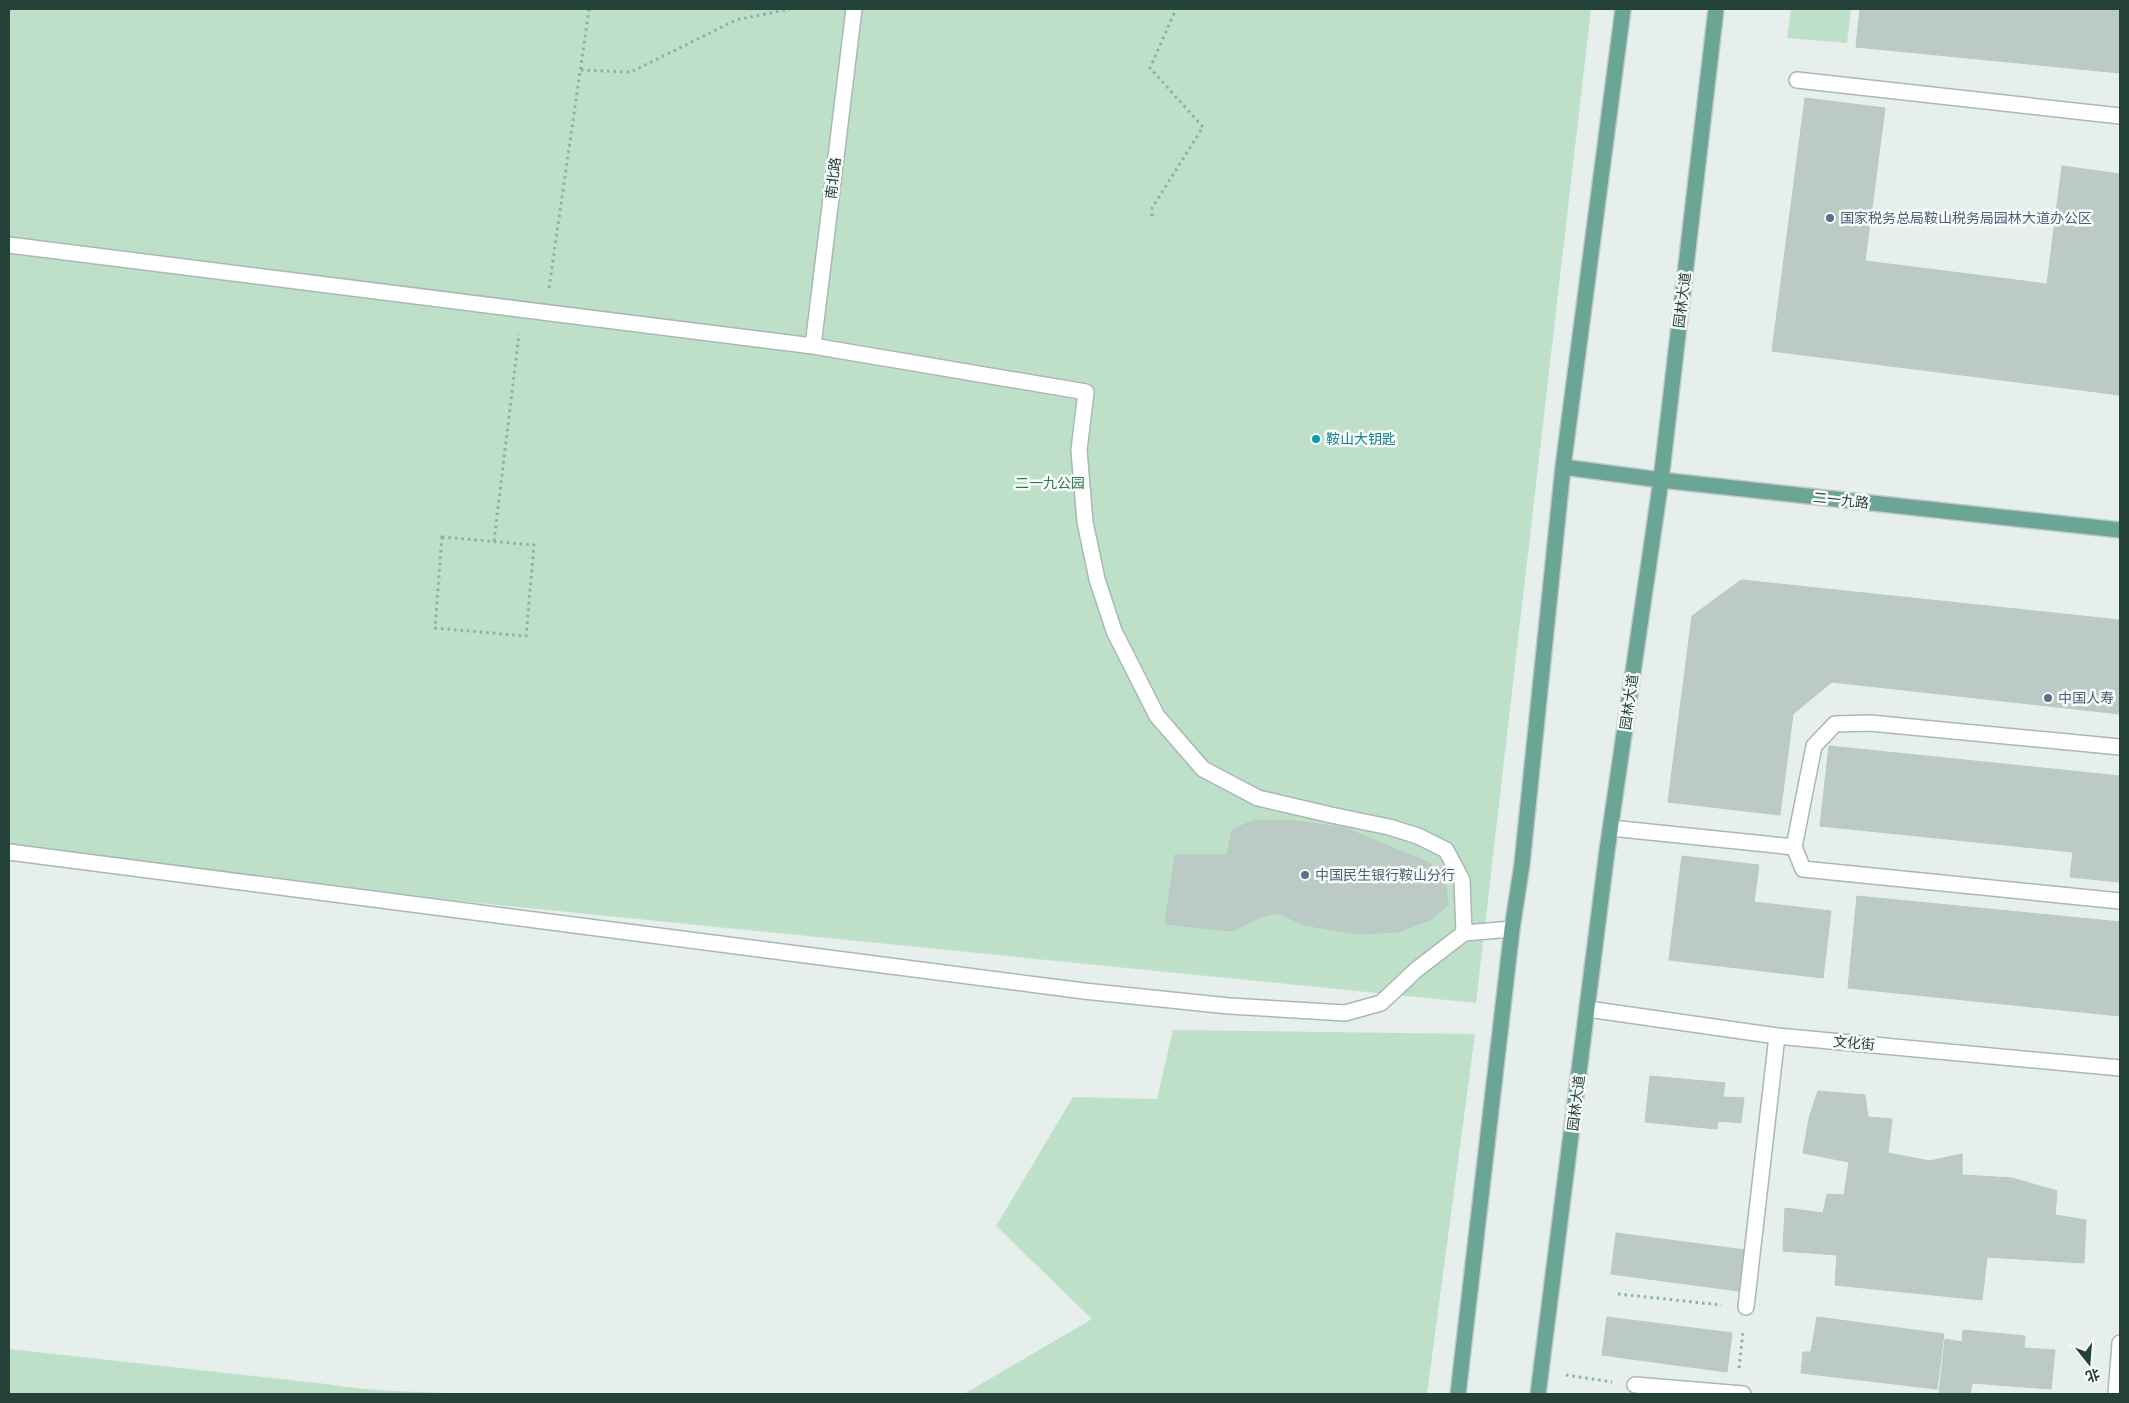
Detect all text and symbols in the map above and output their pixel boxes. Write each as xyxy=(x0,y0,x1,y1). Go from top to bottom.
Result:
street label: 南北路 xyxy=(820,156,845,200)
place label: 国家税务总局鞍山税务局园林大道办公区 xyxy=(1840,207,2092,228)
marker: 国家税务总局鞍山税务局园林大道办公区 xyxy=(1824,212,1836,224)
street label: 园林大道 xyxy=(1668,271,1695,329)
place label: 鞍山大钥匙 xyxy=(1326,428,1396,449)
marker: 鞍山大钥匙 xyxy=(1310,433,1322,445)
park label: 二一九公园 xyxy=(1015,472,1085,493)
street label: 二一九路 xyxy=(1812,486,1870,513)
street label: 园林大道 xyxy=(1614,673,1643,731)
place label: 中国人寿 xyxy=(2058,687,2114,708)
marker: 中国人寿 xyxy=(2042,692,2054,704)
place label: 中国民生银行鞍山分行 xyxy=(1315,864,1455,885)
marker: 中国民生银行鞍山分行 xyxy=(1299,869,1311,881)
street label: 文化街 xyxy=(1832,1030,1876,1055)
street label: 园林大道 xyxy=(1562,1074,1589,1132)
north arrow xyxy=(2064,1338,2114,1388)
text: 北 xyxy=(2083,1364,2103,1388)

